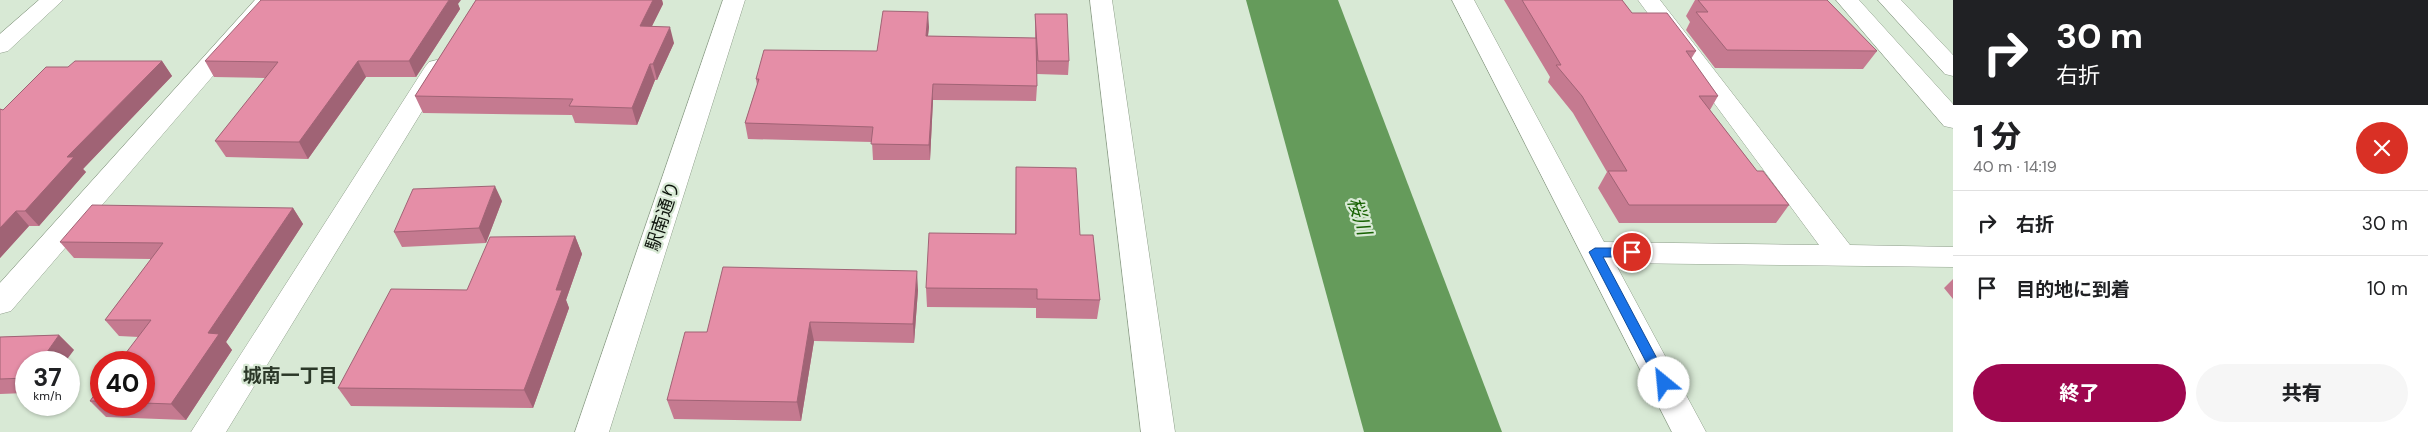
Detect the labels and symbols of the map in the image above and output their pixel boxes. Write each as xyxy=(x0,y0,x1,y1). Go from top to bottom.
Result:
street label: 駅南通り xyxy=(640,178,686,254)
water label: 桜川 xyxy=(1342,194,1378,240)
pin xyxy=(1611,231,1653,273)
speed limit sign: 40 xyxy=(90,351,155,416)
position arrow xyxy=(1637,356,1689,408)
district label: 城南一丁目 xyxy=(242,363,338,388)

